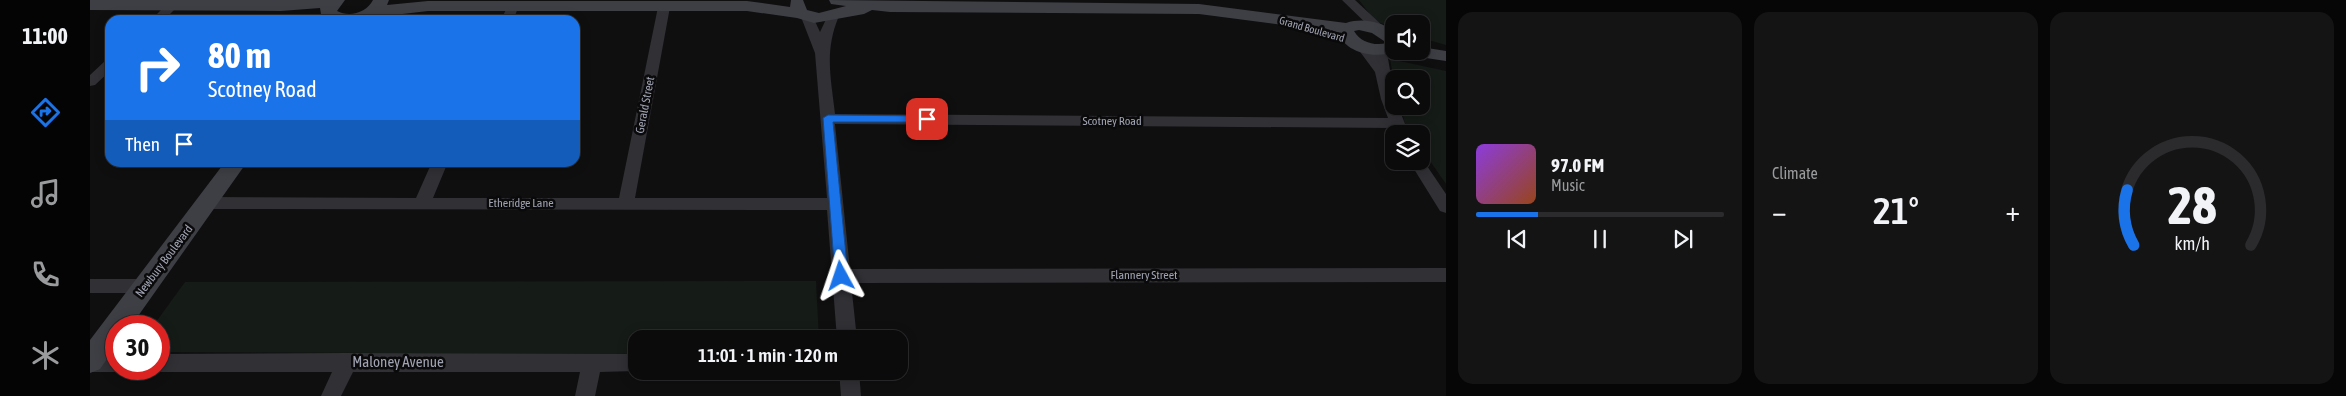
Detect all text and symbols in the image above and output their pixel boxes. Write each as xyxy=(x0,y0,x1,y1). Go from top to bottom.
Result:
street label: Grand Boulevard xyxy=(1278,14,1346,44)
map controls xyxy=(1385,15,1430,170)
button: sound xyxy=(1385,15,1430,60)
text: 11:00 xyxy=(22,23,68,49)
icon: right xyxy=(125,35,190,100)
text: 80 m xyxy=(208,35,271,75)
button: search xyxy=(1385,70,1430,115)
street label: Gerald Street xyxy=(633,75,657,135)
text: Scotney Road xyxy=(208,76,317,102)
icon: directions xyxy=(28,95,63,130)
pin xyxy=(906,98,948,140)
icon: arrive xyxy=(913,105,941,133)
street label: Scotney Road xyxy=(1082,114,1142,128)
button: layers xyxy=(1385,125,1430,170)
icon: arrive xyxy=(170,130,198,158)
text: Then xyxy=(125,133,160,155)
text: 97.0 FM xyxy=(1551,154,1604,176)
text: Climate xyxy=(1772,164,1818,182)
text: 28 xyxy=(2168,175,2216,235)
icon: music xyxy=(28,176,63,211)
text: Music xyxy=(1551,176,1585,194)
text: 21° xyxy=(1873,189,1919,232)
text: − xyxy=(1772,195,1787,227)
text: + xyxy=(2005,195,2020,227)
street label: Etheridge Lane xyxy=(488,196,554,210)
street label: Newbury Boulevard xyxy=(132,222,196,300)
icon: previous xyxy=(1503,225,1531,253)
icon: pause xyxy=(1586,225,1614,253)
icon: next xyxy=(1669,225,1697,253)
text: km/h xyxy=(2174,233,2210,254)
position arrow xyxy=(814,249,866,301)
icon: phone xyxy=(28,257,63,292)
street label: Flannery Street xyxy=(1110,268,1178,282)
speed limit sign: 30 xyxy=(105,315,170,380)
icon: climate xyxy=(28,338,63,373)
text: 11:01 · 1 min · 120 m xyxy=(698,344,838,366)
street label: Maloney Avenue xyxy=(352,353,444,370)

